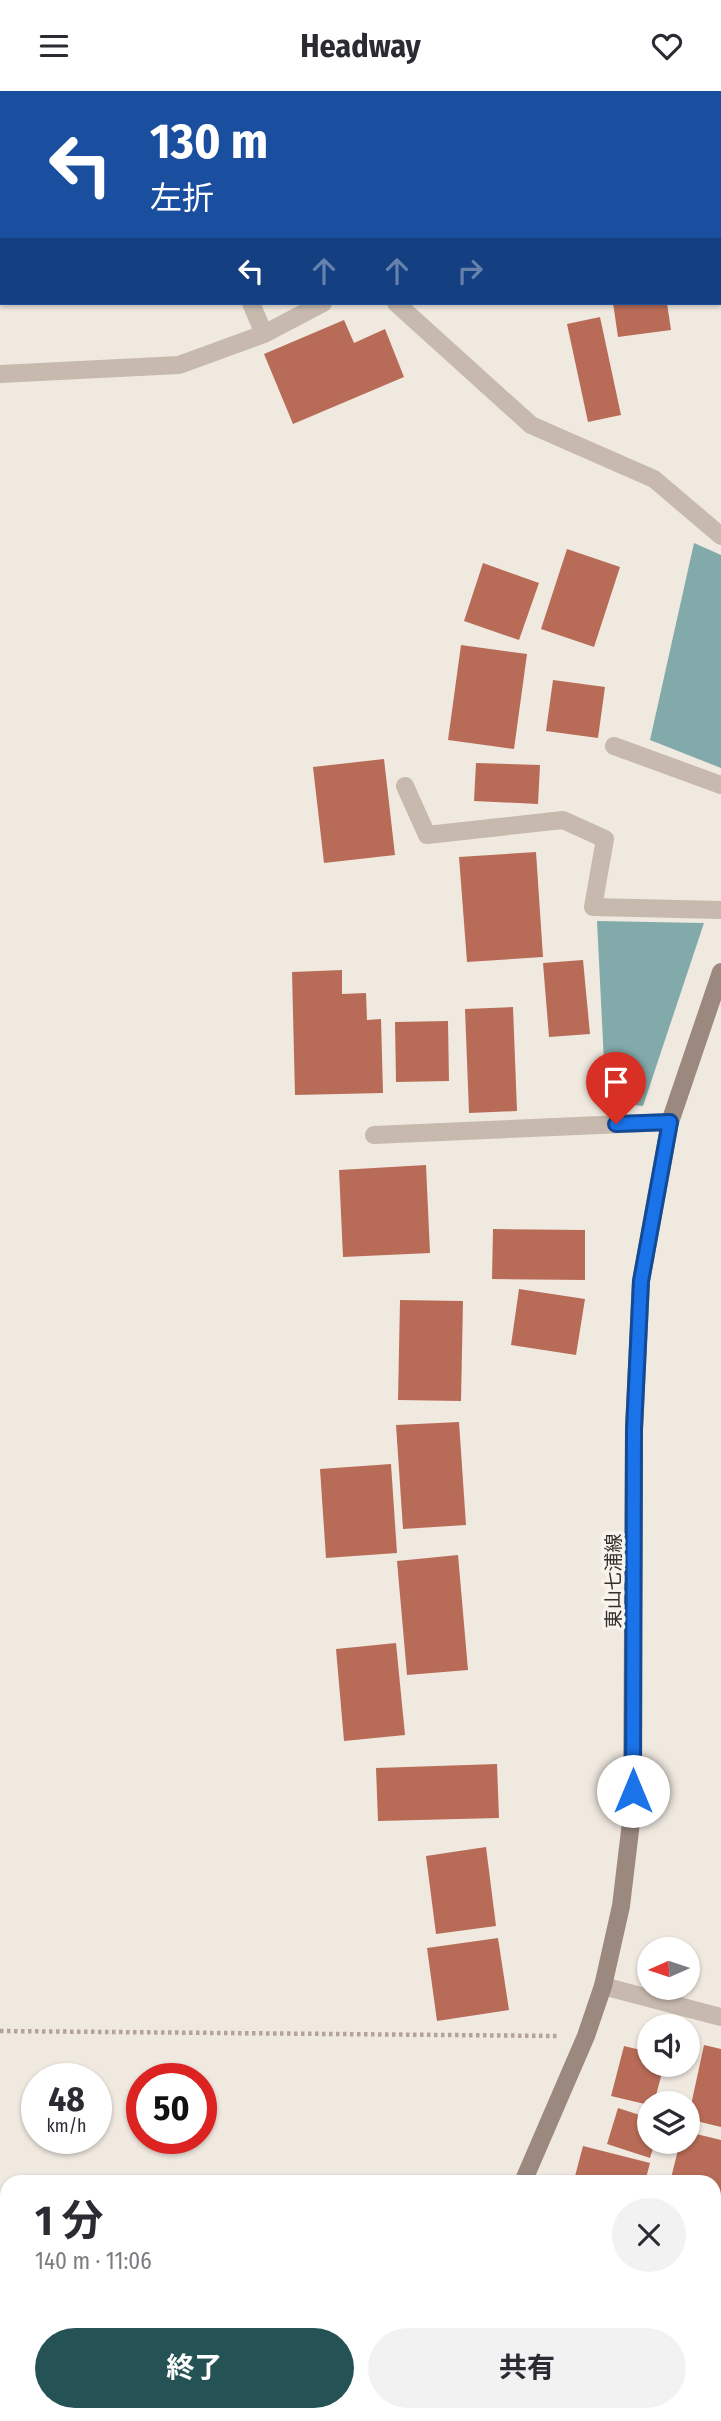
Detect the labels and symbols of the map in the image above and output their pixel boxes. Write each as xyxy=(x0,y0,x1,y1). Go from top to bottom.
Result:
pin xyxy=(586,1052,646,1124)
street label: 東山七浦線 xyxy=(602,1533,625,1629)
position arrow xyxy=(596,1754,670,1828)
north arrow xyxy=(637,1937,700,2000)
speed limit sign: 50 xyxy=(126,2063,217,2154)

